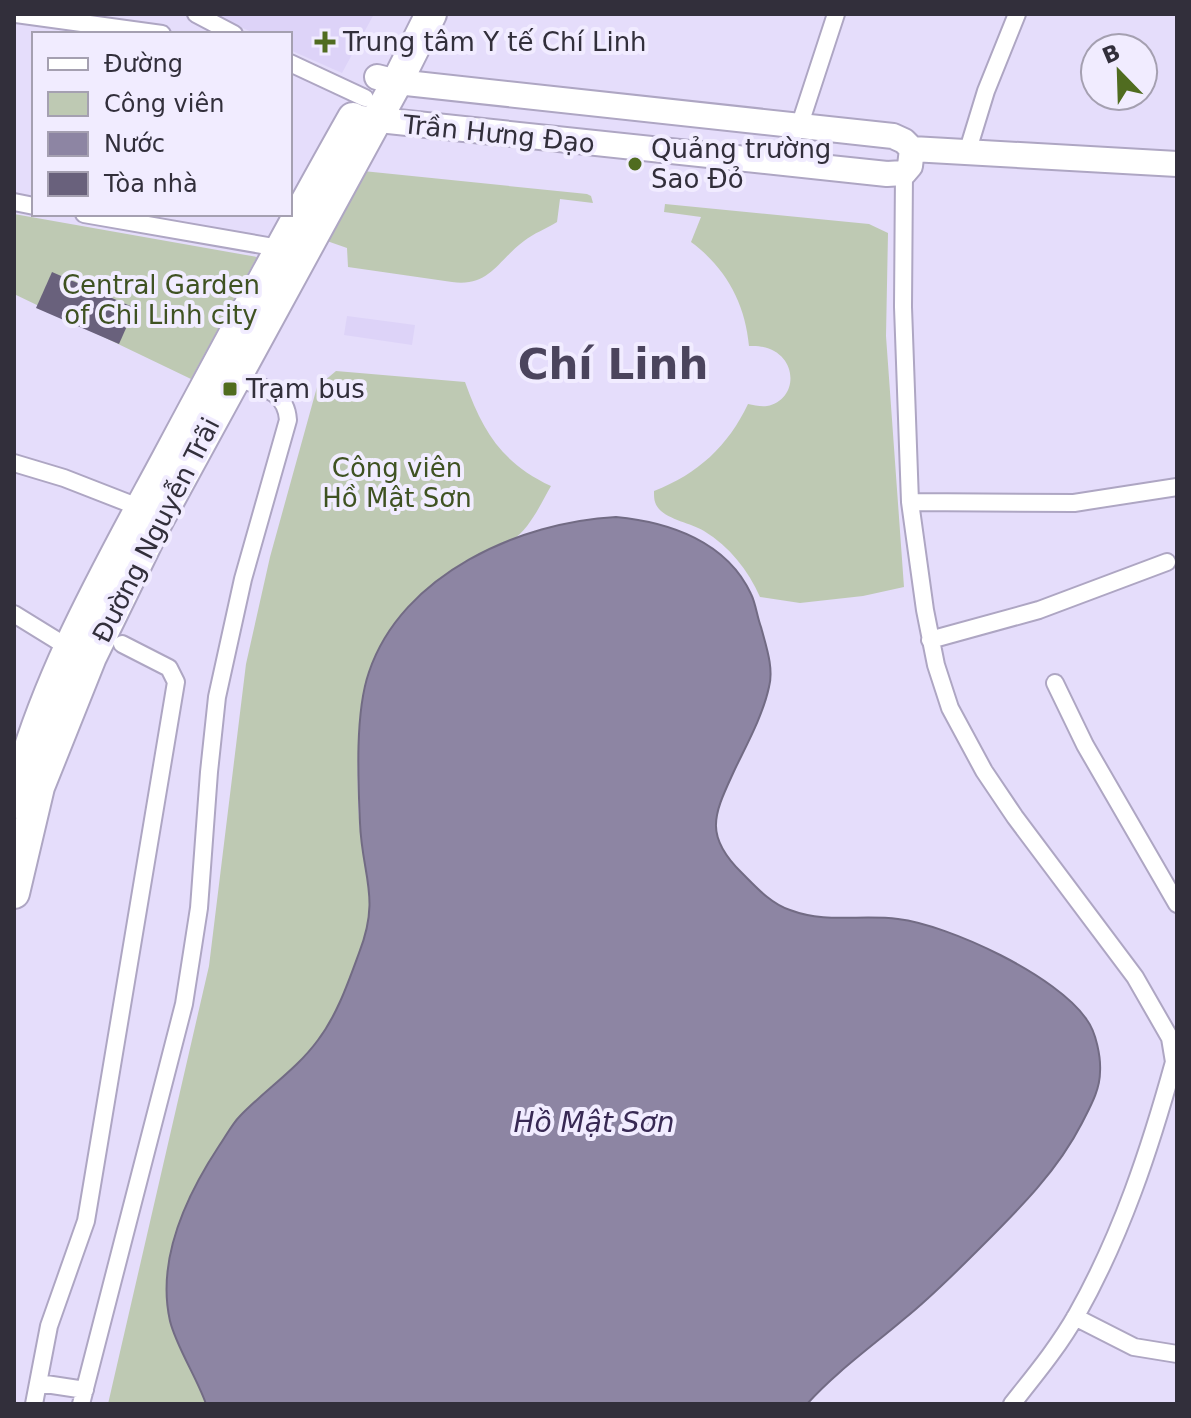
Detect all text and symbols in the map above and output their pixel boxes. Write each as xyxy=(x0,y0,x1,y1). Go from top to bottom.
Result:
place label: Trung tâm Y tế Chí Linh xyxy=(342,27,647,57)
marker: Trung tâm Y tế Chí Linh xyxy=(314,31,336,53)
legend xyxy=(32,32,292,216)
north arrow xyxy=(1079,32,1159,112)
text: B xyxy=(1099,39,1124,69)
text: Đường xyxy=(104,50,183,78)
text: Công viên xyxy=(104,90,224,118)
street label: Trần Hưng Đạo xyxy=(401,109,596,159)
text: Nước xyxy=(104,130,165,158)
place label: Quảng trường Sao Đỏ xyxy=(651,134,831,194)
marker: Quảng trường Sao Đỏ xyxy=(626,155,644,173)
text: Tòa nhà xyxy=(103,170,198,198)
park label: Central Garden of Chi Linh city xyxy=(62,270,260,330)
district label: Chí Linh xyxy=(518,340,708,389)
place label: Trạm bus xyxy=(245,374,365,404)
marker: Trạm bus xyxy=(221,380,239,398)
street label: Đường Nguyễn Trãi xyxy=(86,413,226,647)
park label: Công viên Hồ Mật Sơn xyxy=(322,453,472,513)
water label: Hồ Mật Sơn xyxy=(514,1106,674,1139)

